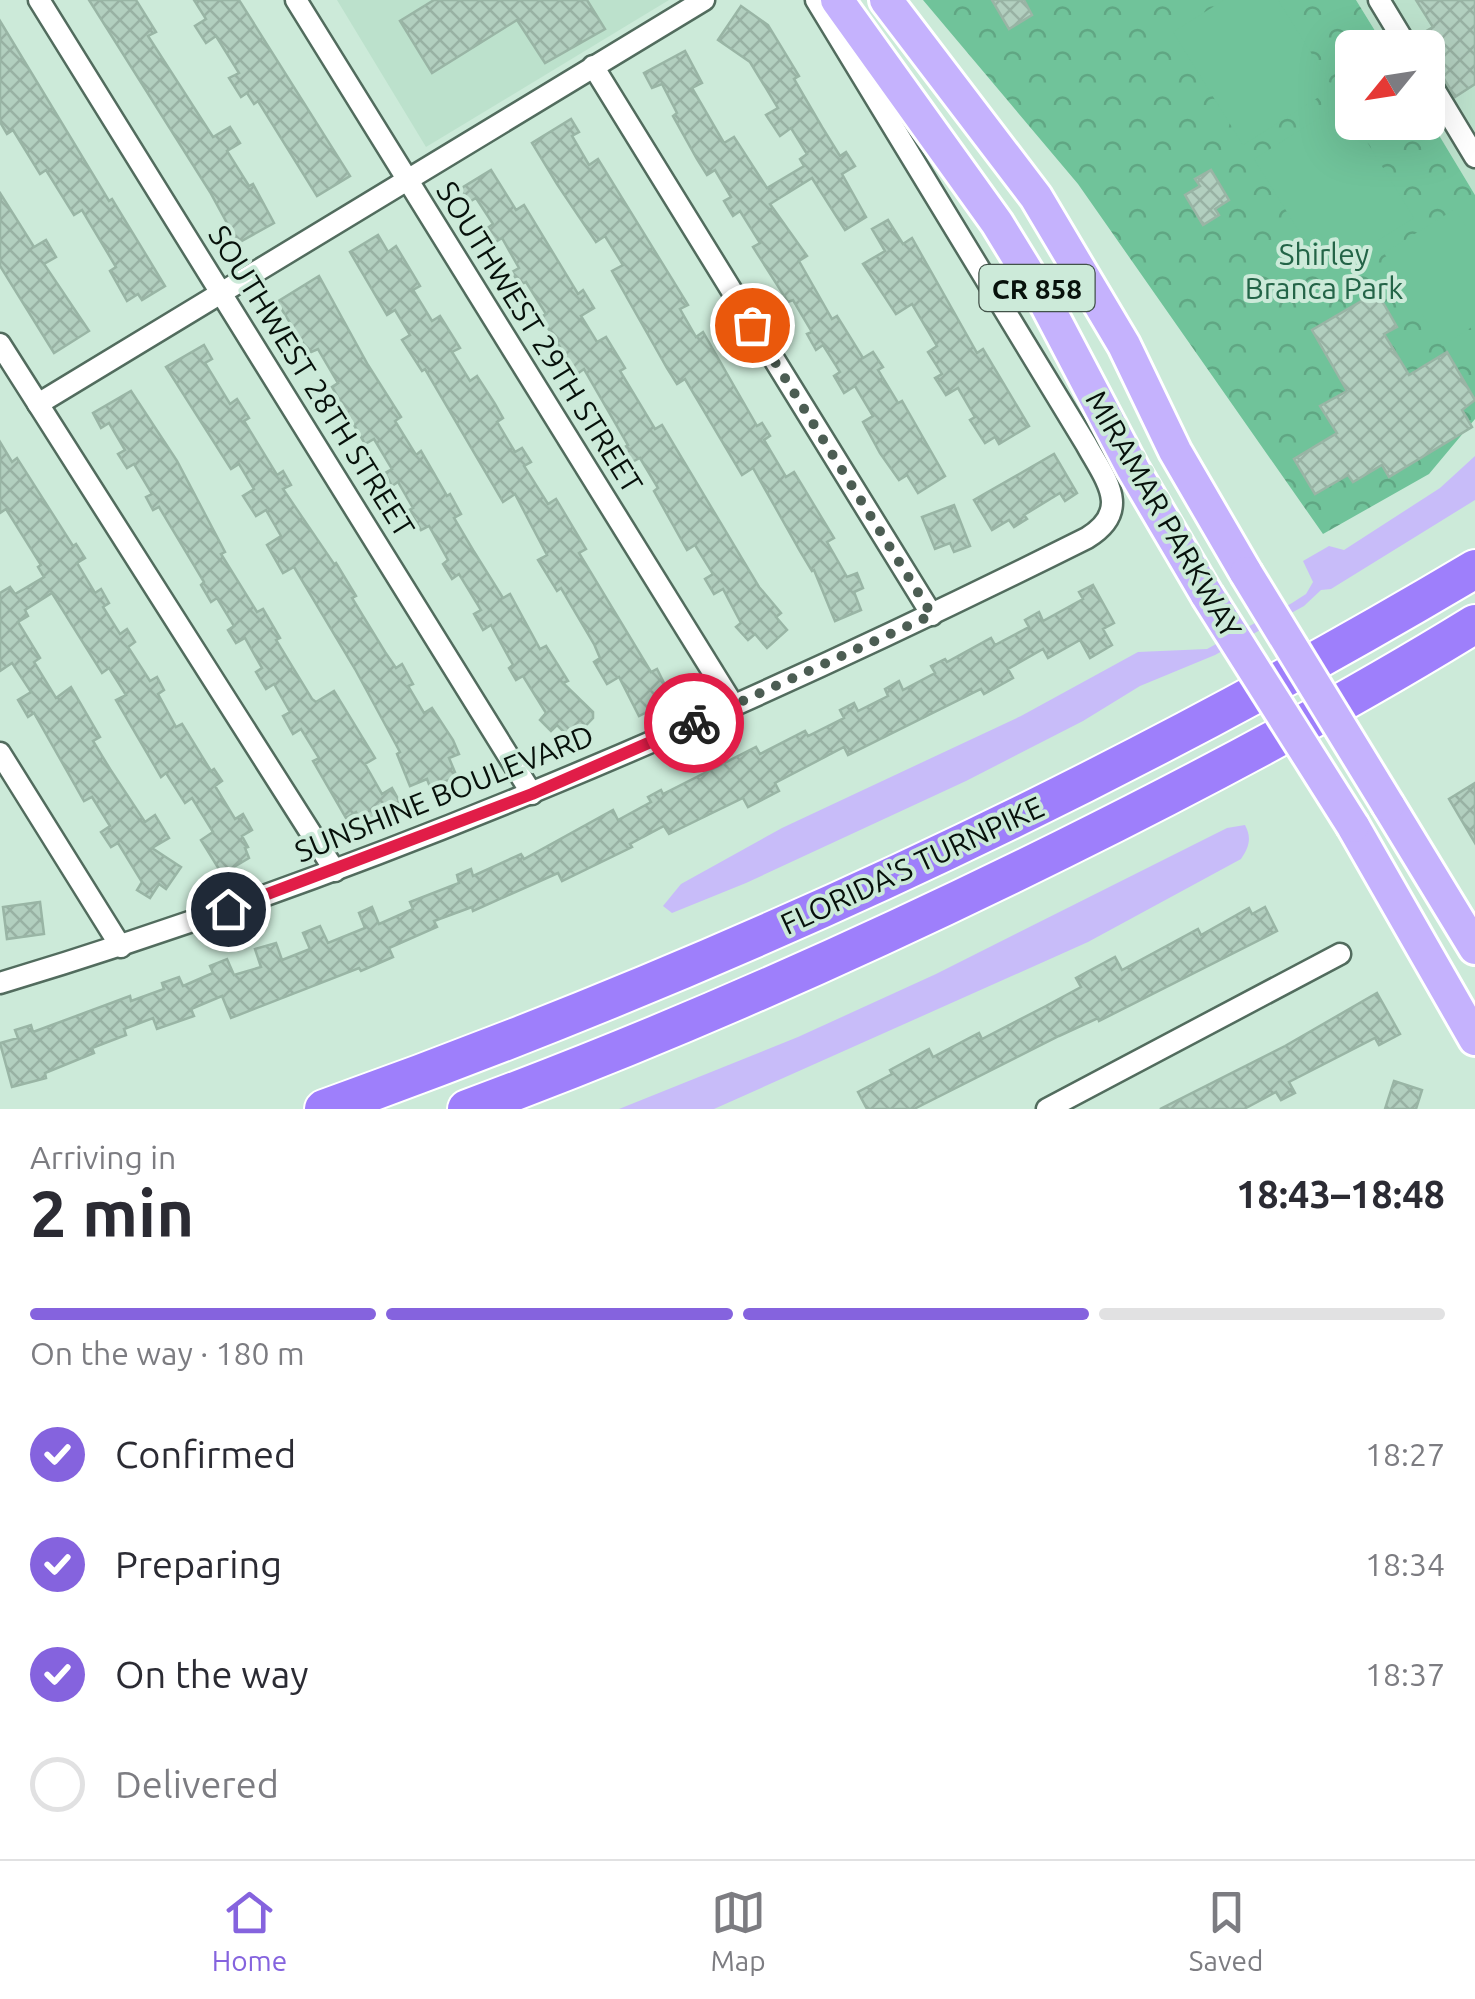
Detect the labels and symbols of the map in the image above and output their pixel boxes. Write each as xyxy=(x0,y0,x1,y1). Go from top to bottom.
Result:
north arrow xyxy=(1335,30,1445,140)
street label: SOUTHWEST 29TH STREET xyxy=(430,175,650,499)
street label: SOUTHWEST 28TH STREET xyxy=(202,219,422,543)
park label: Shirley Branca Park xyxy=(1245,237,1403,305)
road number: CR 858 xyxy=(980,265,1094,311)
pin xyxy=(710,283,795,368)
street label: MIRAMAR PARKWAY xyxy=(1079,384,1249,644)
courier xyxy=(644,673,744,773)
street label: SUNSHINE BOULEVARD xyxy=(290,718,598,868)
street label: FLORIDA'S TURNPIKE xyxy=(775,789,1049,941)
pin xyxy=(186,867,271,952)

